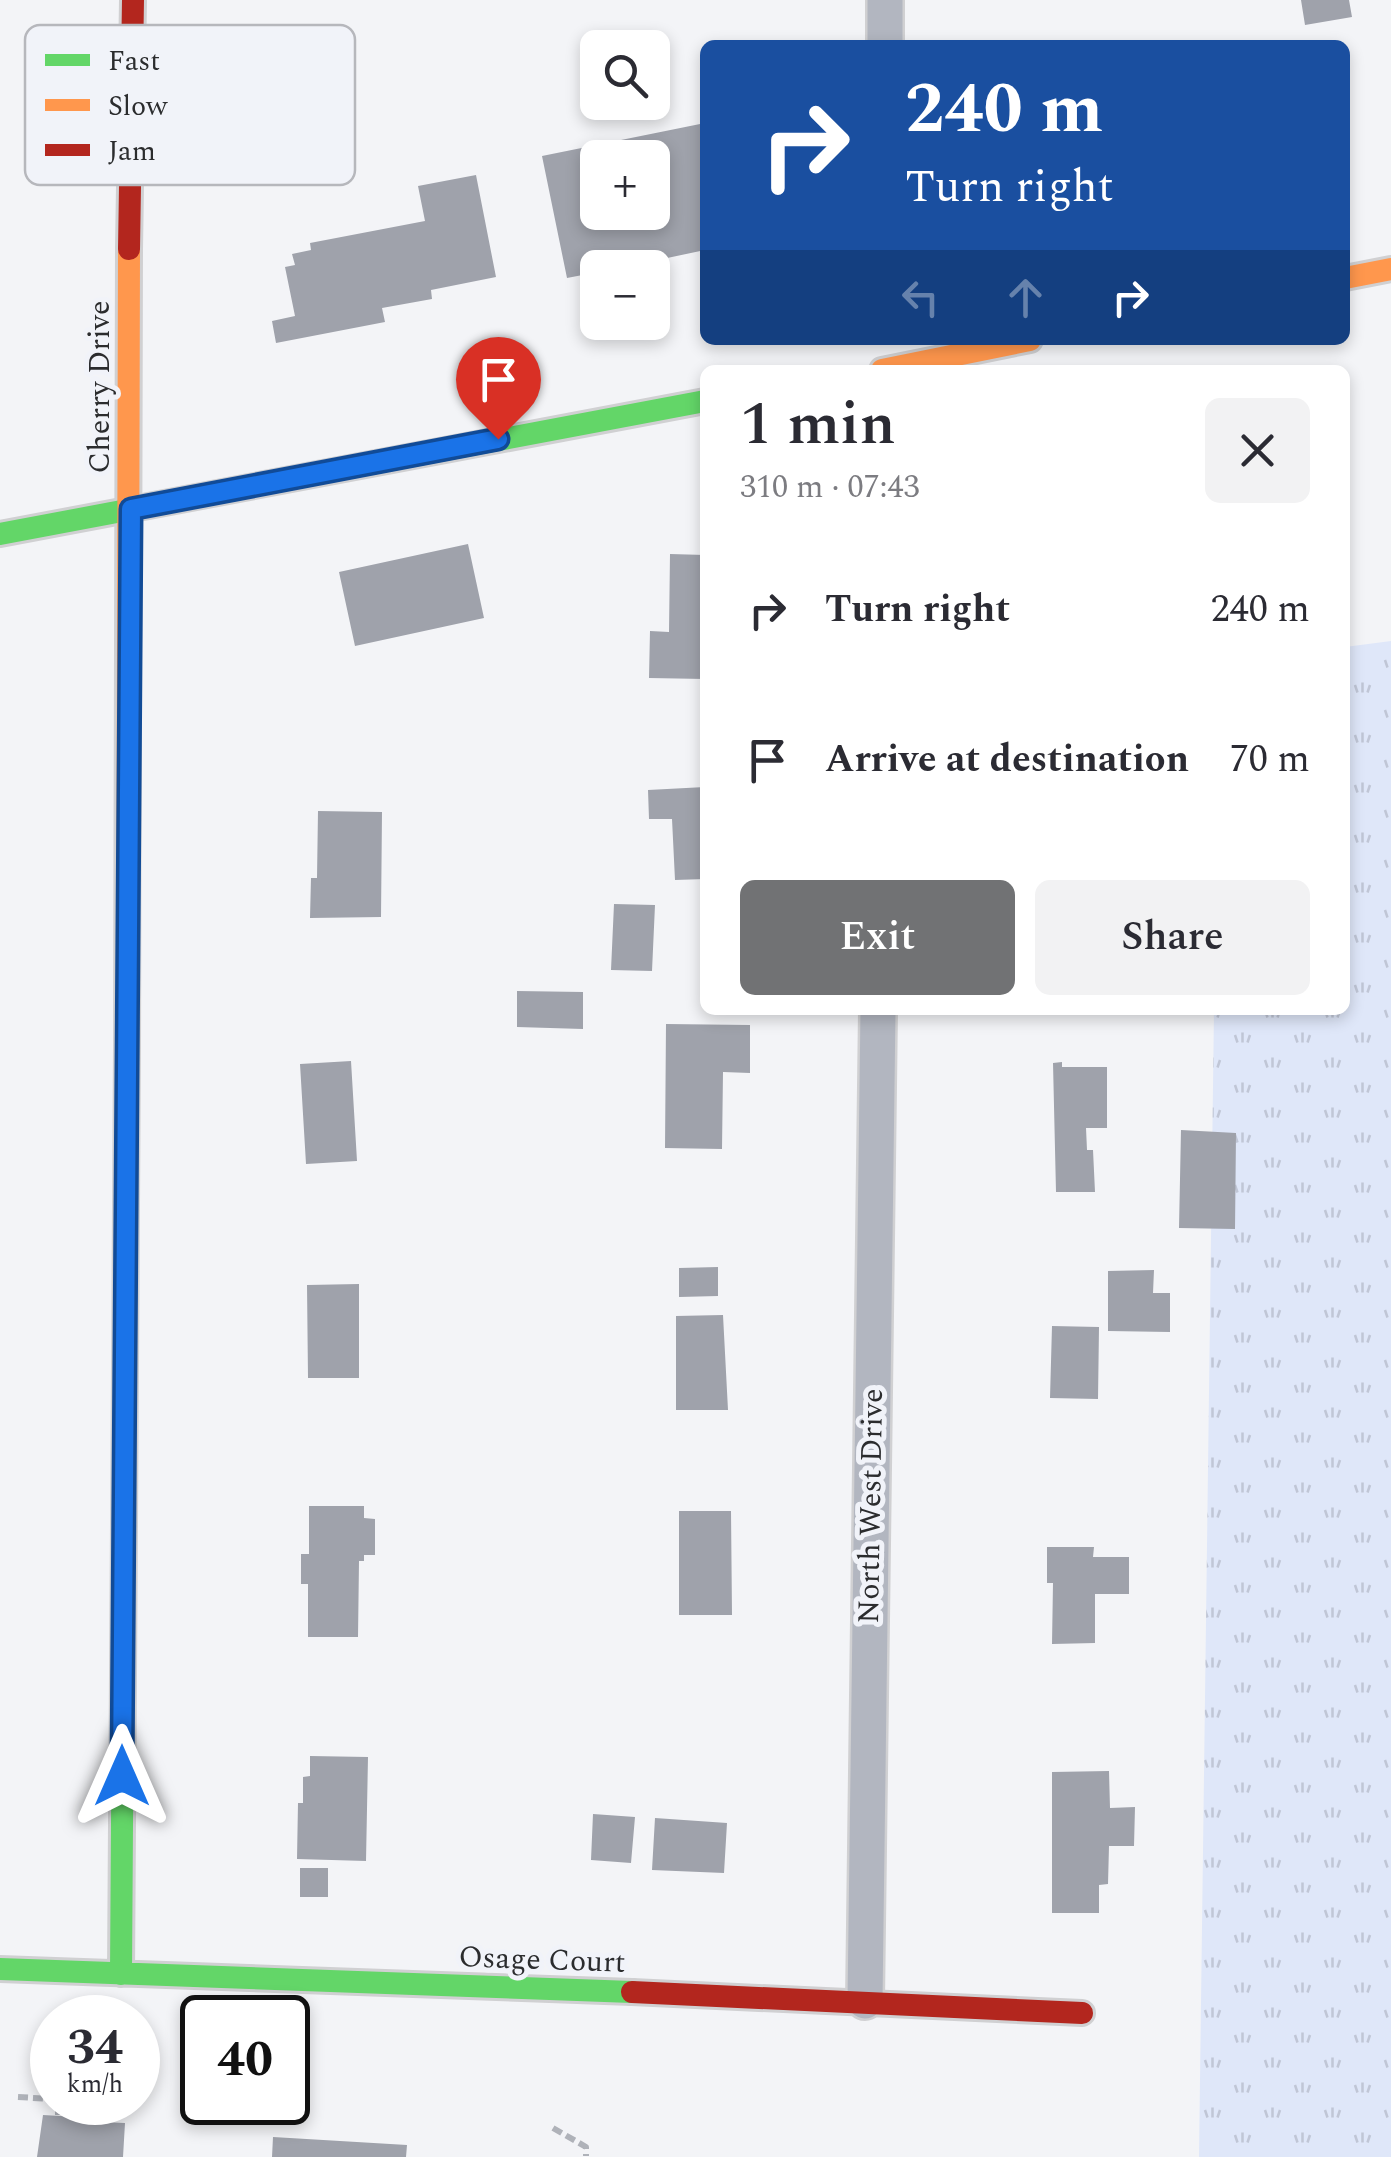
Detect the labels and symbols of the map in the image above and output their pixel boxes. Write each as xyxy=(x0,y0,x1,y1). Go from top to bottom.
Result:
legend xyxy=(25,25,355,185)
text: Fast xyxy=(108,40,160,83)
text: Slow xyxy=(108,85,168,128)
text: Jam xyxy=(108,130,156,173)
street label: Cherry Drive xyxy=(77,301,123,473)
pin xyxy=(456,337,541,440)
street label: North West Drive xyxy=(846,1388,896,1624)
position arrow xyxy=(70,1724,174,1828)
street label: Osage Court xyxy=(458,1934,626,1986)
speed limit sign: 40 xyxy=(180,1995,310,2125)

